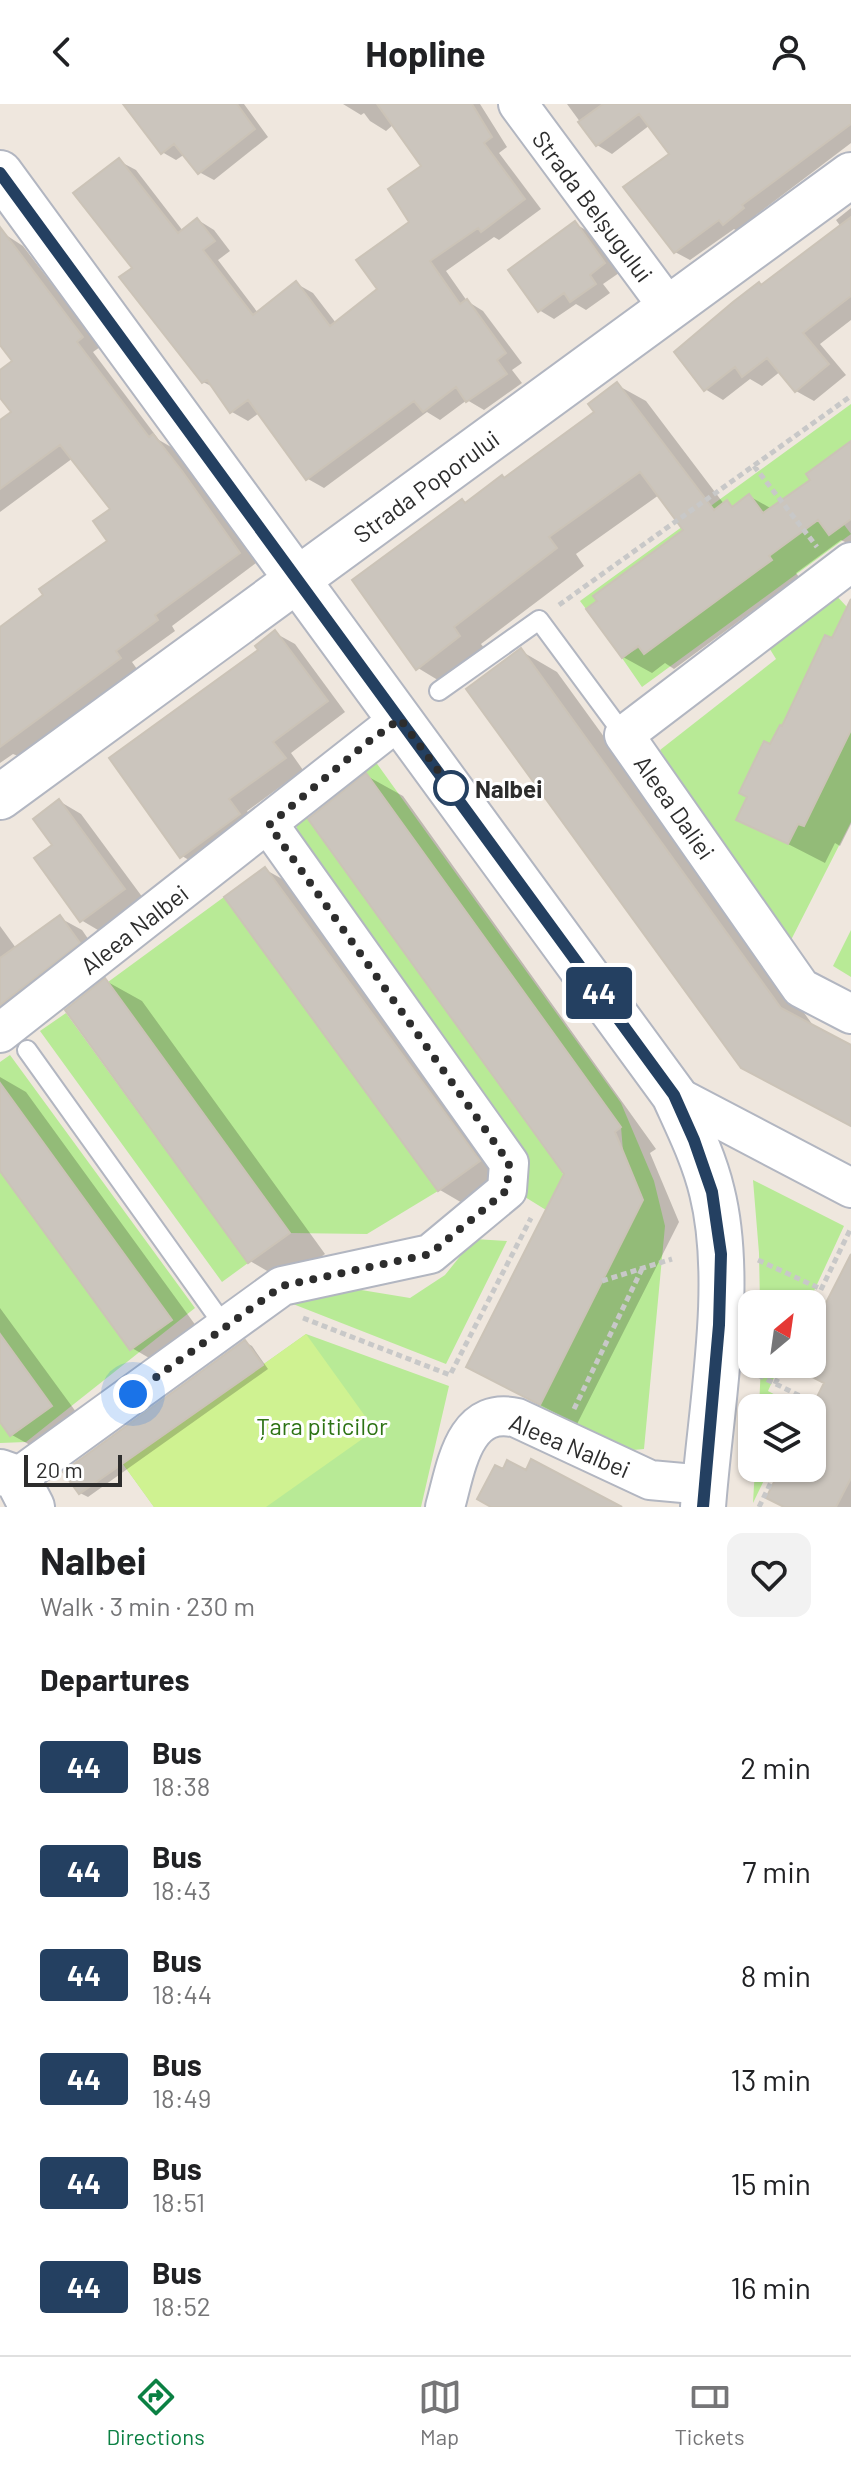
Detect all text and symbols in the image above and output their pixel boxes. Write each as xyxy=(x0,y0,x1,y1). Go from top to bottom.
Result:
icon: back xyxy=(40,30,84,74)
icon: person xyxy=(767,30,811,74)
text: Hopline xyxy=(365,31,486,74)
street label: Strada Belșugului xyxy=(527,125,659,287)
street label: Strada Poporului xyxy=(347,423,505,549)
street label: Aleea Daliei xyxy=(629,749,721,865)
marker: Nalbei xyxy=(434,771,468,805)
place label: Nalbei xyxy=(475,774,542,803)
street label: Aleea Nalbei xyxy=(74,878,194,980)
line badge: 44 xyxy=(563,967,635,1019)
text: 44 xyxy=(582,976,616,1010)
north arrow xyxy=(738,1290,826,1378)
map controls xyxy=(738,1290,826,1482)
your location xyxy=(113,1374,153,1414)
button: layers xyxy=(738,1394,826,1482)
street label: Aleea Nalbei xyxy=(505,1407,635,1483)
park label: Țara piticilor xyxy=(256,1411,388,1440)
scale bar xyxy=(24,1451,122,1487)
text: 20 m xyxy=(36,1456,83,1482)
button: heart xyxy=(727,1533,811,1617)
text: Nalbei xyxy=(40,1537,147,1583)
text: Walk · 3 min · 230 m xyxy=(40,1590,255,1621)
text: Departures xyxy=(40,1661,190,1697)
text: Bus xyxy=(152,1734,202,1770)
text: 2 min xyxy=(740,1749,811,1785)
text: 44 xyxy=(67,1750,101,1784)
text: 18:38 xyxy=(152,1770,210,1801)
text: Bus xyxy=(152,1838,202,1874)
text: 7 min xyxy=(742,1853,811,1889)
text: 44 xyxy=(67,1854,101,1888)
text: 18:43 xyxy=(152,1874,211,1905)
text: Bus xyxy=(152,1942,202,1978)
text: 8 min xyxy=(741,1957,811,1993)
text: 44 xyxy=(67,1958,101,1992)
text: 18:44 xyxy=(152,1978,212,2009)
text: Bus xyxy=(152,2046,202,2082)
text: 13 min xyxy=(730,2061,811,2097)
text: 44 xyxy=(67,2062,101,2096)
text: 18:49 xyxy=(152,2082,211,2113)
text: Bus xyxy=(152,2150,202,2186)
text: 15 min xyxy=(730,2165,811,2201)
text: 44 xyxy=(67,2166,101,2200)
text: 18:51 xyxy=(152,2186,205,2217)
text: Bus xyxy=(152,2254,202,2290)
text: 16 min xyxy=(730,2269,811,2305)
text: 44 xyxy=(67,2270,101,2304)
text: 18:52 xyxy=(152,2290,211,2321)
tab: Directions xyxy=(106,2375,205,2449)
tab: Map xyxy=(418,2375,462,2449)
tab: Tickets xyxy=(675,2375,745,2449)

